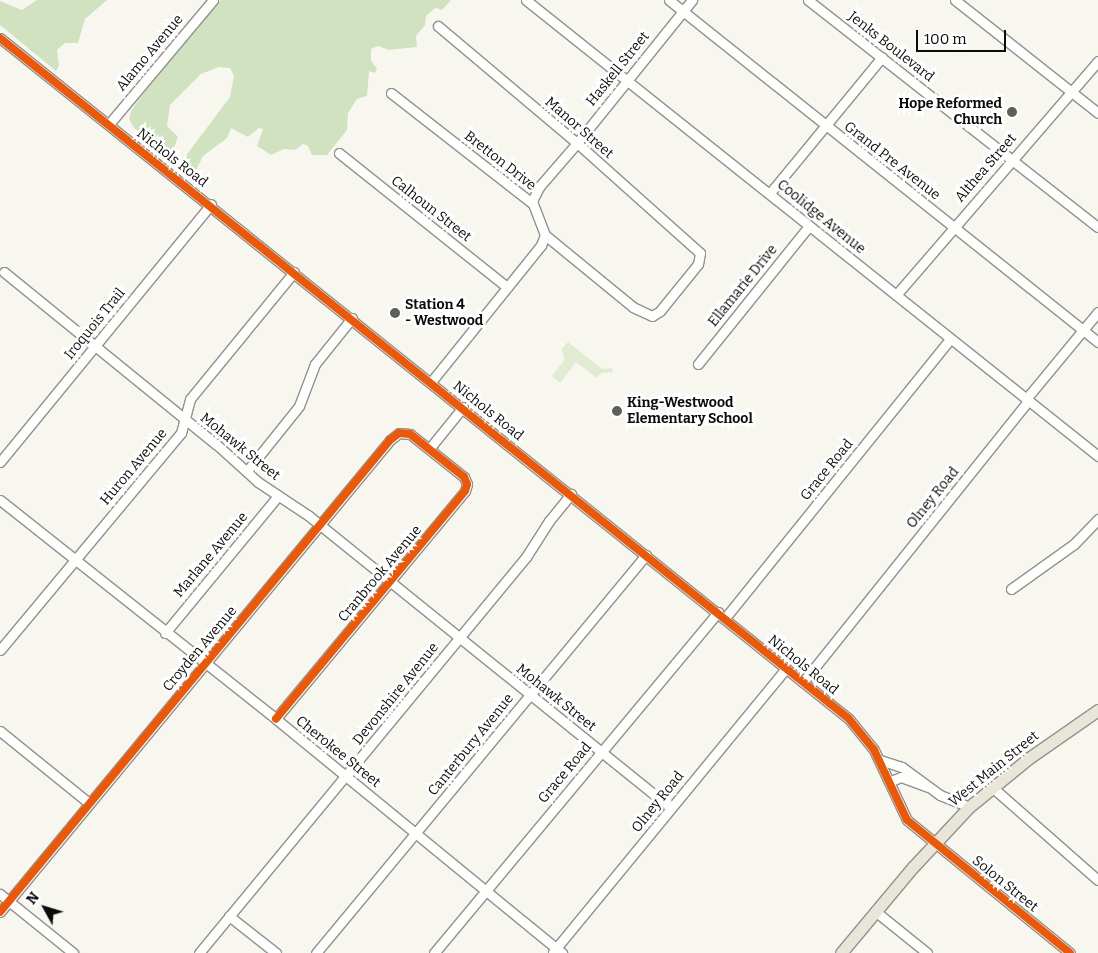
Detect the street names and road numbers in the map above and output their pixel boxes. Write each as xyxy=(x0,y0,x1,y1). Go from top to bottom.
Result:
street label: Jenks Boulevard xyxy=(845,8,937,86)
street label: Alamo Avenue xyxy=(113,11,187,95)
street label: Haskell Street xyxy=(583,28,653,110)
street label: Manor Street xyxy=(541,94,617,162)
street label: Grand Pre Avenue xyxy=(841,118,943,204)
street label: Nichols Road xyxy=(133,125,211,191)
street label: Bretton Drive xyxy=(461,128,539,194)
street label: Althea Street xyxy=(952,130,1020,206)
street label: Calhoun Street xyxy=(388,173,474,245)
street label: Coolidge Avenue xyxy=(774,176,868,258)
street label: Ellamarie Drive xyxy=(705,242,781,330)
street label: Iroquois Trail xyxy=(61,285,129,363)
street label: Nichols Road xyxy=(450,378,526,444)
street label: Mohawk Street xyxy=(197,410,283,484)
street label: Huron Avenue xyxy=(97,425,171,509)
street label: Grace Road xyxy=(797,436,857,504)
street label: Olney Road xyxy=(903,464,963,532)
street label: Marlane Avenue xyxy=(171,509,251,601)
street label: Cranbrook Avenue xyxy=(335,522,425,626)
street label: Croyden Avenue xyxy=(159,603,241,695)
street label: Nichols Road xyxy=(765,632,841,698)
street label: Devonshire Avenue xyxy=(350,640,442,748)
street label: Mohawk Street xyxy=(513,661,599,735)
street label: Canterbury Avenue xyxy=(425,691,517,799)
street label: Cherokee Street xyxy=(292,713,384,791)
street label: West Main Street xyxy=(946,728,1042,810)
street label: Grace Road xyxy=(535,739,595,807)
street label: Olney Road xyxy=(628,768,688,836)
street label: Solon Street xyxy=(969,852,1041,916)

